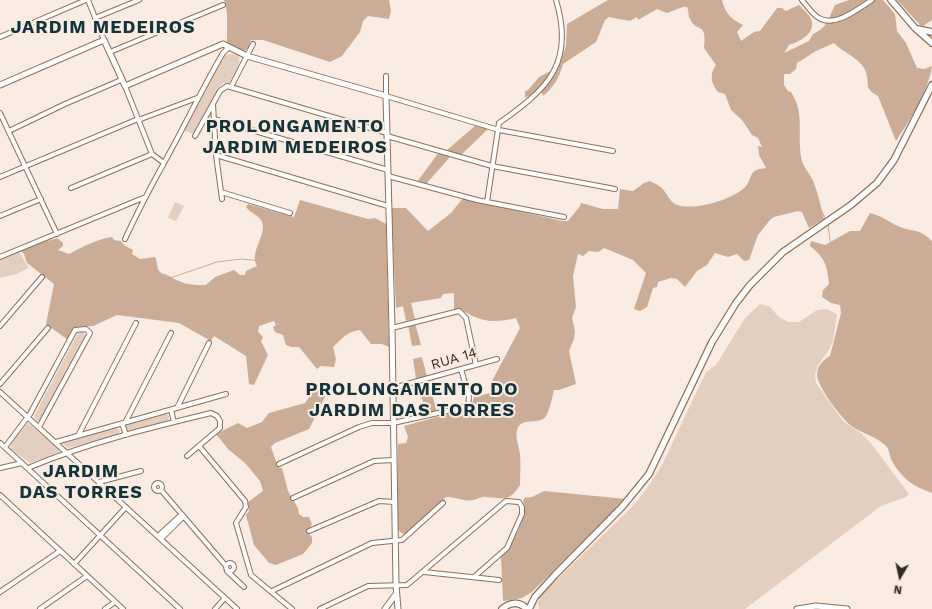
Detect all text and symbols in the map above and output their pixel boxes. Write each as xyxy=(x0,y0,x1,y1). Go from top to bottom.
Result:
district label: JARDIM MEDEIROS xyxy=(10,17,196,39)
district label: PROLONGAMENTO JARDIM MEDEIROS xyxy=(202,116,388,158)
street label: RUA 14 xyxy=(429,344,479,374)
district label: PROLONGAMENTO DO JARDIM DAS TORRES xyxy=(306,379,518,422)
district label: JARDIM DAS TORRES xyxy=(19,461,143,504)
north arrow xyxy=(880,557,920,597)
text: N xyxy=(893,582,903,596)

